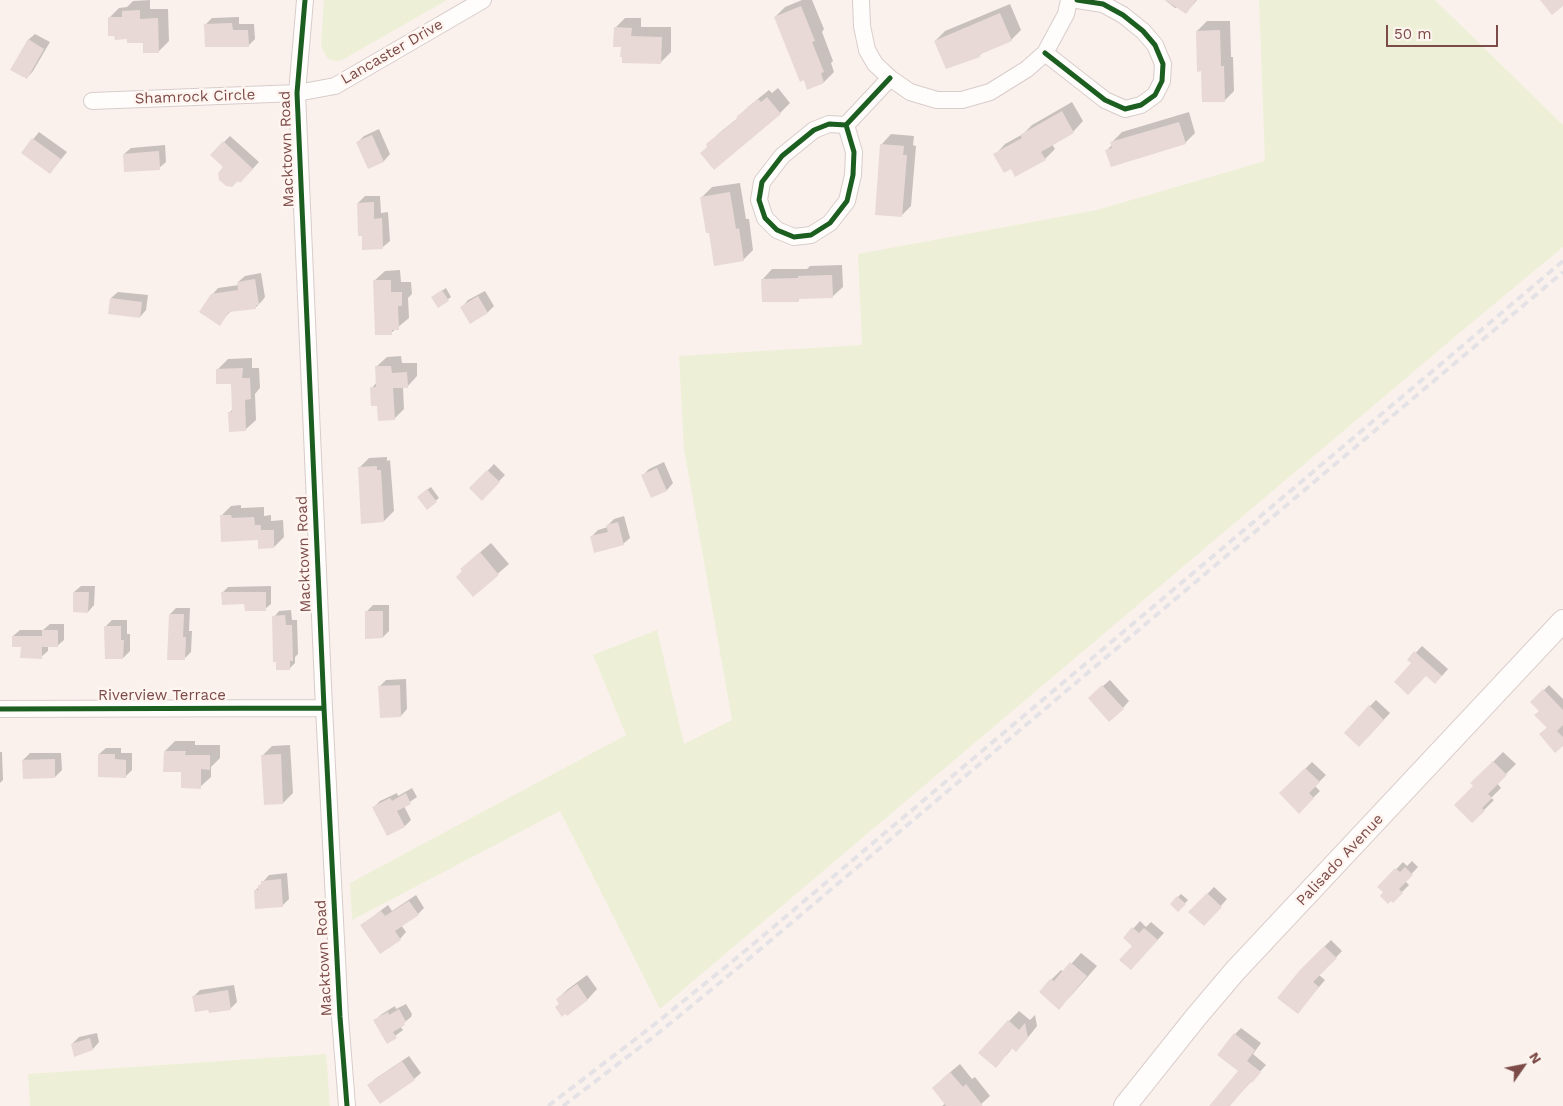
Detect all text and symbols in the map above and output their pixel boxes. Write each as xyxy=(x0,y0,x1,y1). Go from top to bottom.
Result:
street label: Lancaster Drive xyxy=(338,15,446,89)
scale bar xyxy=(1388,15,1500,47)
text: 50 m xyxy=(1394,25,1431,43)
street label: Shamrock Circle xyxy=(135,86,255,108)
street label: Macktown Road xyxy=(276,90,298,208)
street label: Macktown Road xyxy=(293,495,315,613)
street label: Riverview Terrace xyxy=(98,687,226,705)
street label: Palisado Avenue xyxy=(1293,810,1387,910)
street label: Macktown Road xyxy=(312,899,336,1017)
north arrow xyxy=(1498,1041,1548,1091)
text: N xyxy=(1526,1049,1545,1067)

